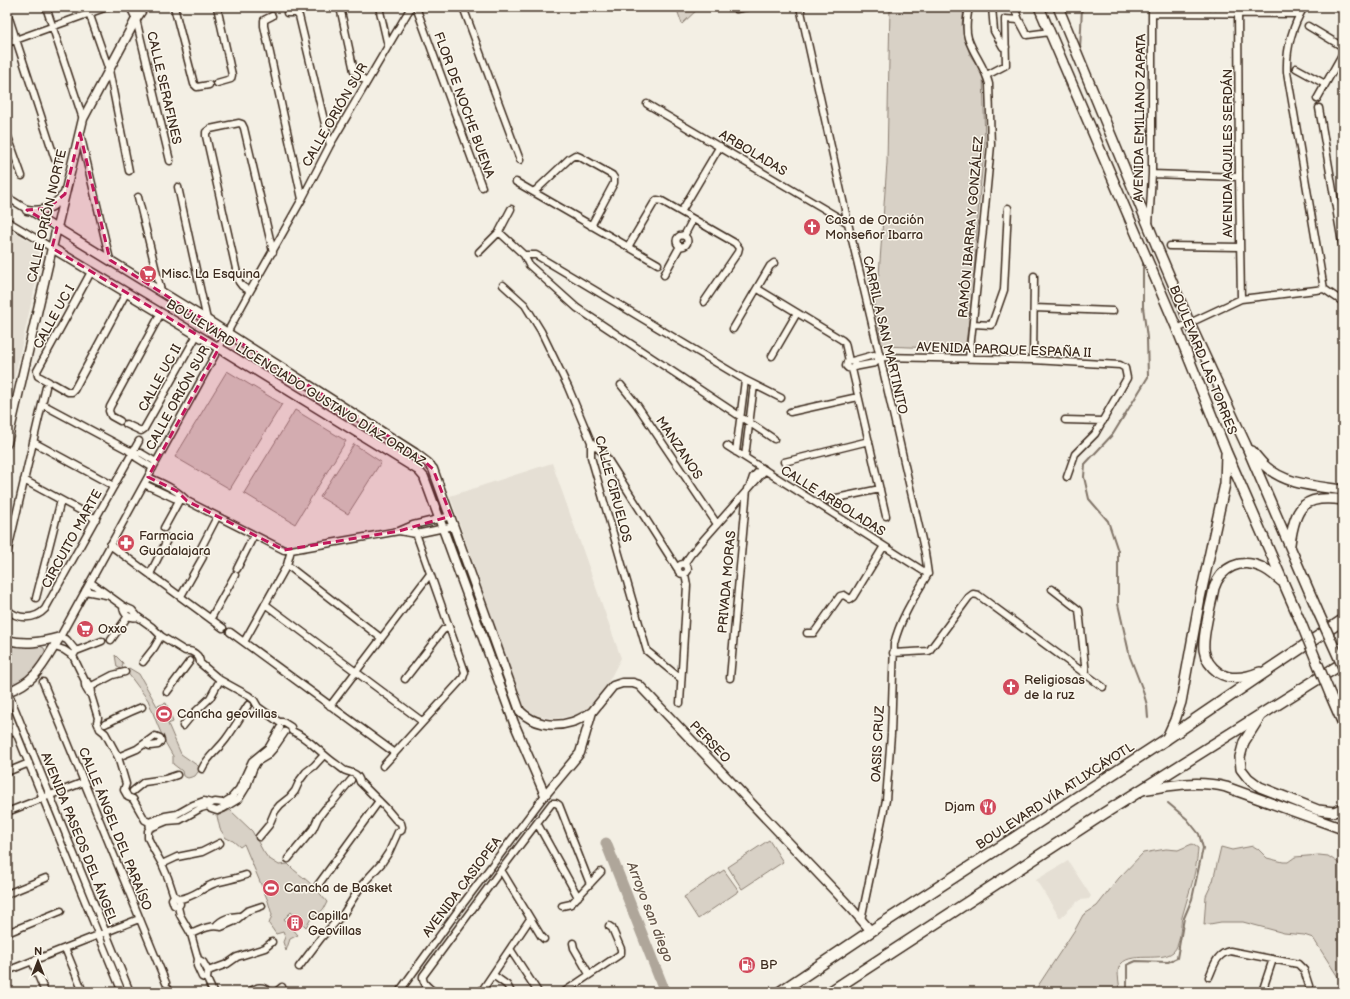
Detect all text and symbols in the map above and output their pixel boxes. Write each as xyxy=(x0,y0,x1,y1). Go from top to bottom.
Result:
street label: CALLE SERAFINES xyxy=(143,30,185,146)
street label: FLOR DE NOCHE BUENA xyxy=(430,30,498,180)
street label: AVENIDA EMILIANO ZAPATA xyxy=(1131,34,1149,202)
street label: CALLE ORIÓN SUR xyxy=(298,60,371,170)
street label: AVENIDA AQUILES SERDÁN xyxy=(1219,69,1236,237)
street label: ARBOLADAS xyxy=(716,126,790,180)
street label: RAMÓN IBARRA Y GONZÁLEZ xyxy=(954,135,987,319)
street label: CALLE ORIÓN NORTE xyxy=(23,147,70,284)
place label: Casa de Oración Monseñor Ibarra xyxy=(825,212,924,243)
church icon: Casa de Oración Monseñor Ibarra xyxy=(802,217,822,237)
street label: CARRIL A SAN MARTINITO xyxy=(859,254,911,416)
supermarket icon: Misc. La Esquina xyxy=(138,264,158,284)
place label: Misc. La Esquina xyxy=(161,266,260,282)
street label: CALLE UC I xyxy=(30,282,78,352)
street label: BOULEVARD LAS TORRES xyxy=(1166,283,1240,437)
street label: BOULEVARD LICENCIADO GUSTAVO DÍAZ ORDAZ xyxy=(163,295,429,470)
street label: AVENIDA PARQUE ESPAÑA II xyxy=(916,338,1092,361)
street label: CALLE UC II xyxy=(135,342,185,414)
street label: CALLE ORIÓN SUR xyxy=(142,342,213,453)
street label: MANZANOS xyxy=(652,414,706,483)
street label: CALLE CIRUELOS xyxy=(591,434,635,544)
street label: CALLE ARBOLADAS xyxy=(778,462,888,540)
street label: CIRCUITO MARTE xyxy=(38,486,106,591)
place label: Farmacia Guadalajara xyxy=(139,528,211,559)
street label: PRIVADA MORAS xyxy=(715,530,739,634)
pharmacy icon: Farmacia Guadalajara xyxy=(116,533,136,553)
supermarket icon: Oxxo xyxy=(75,619,95,639)
place label: Oxxo xyxy=(98,621,127,637)
place label: Religiosas de la ruz xyxy=(1024,672,1086,703)
church icon: Religiosas de la ruz xyxy=(1001,677,1021,697)
sports icon: Cancha geovillas xyxy=(154,704,174,724)
street label: OASIS CRUZ xyxy=(868,705,888,783)
place label: Cancha geovillas xyxy=(177,706,278,722)
street label: PERSEO xyxy=(686,718,734,766)
street label: BOULEVARD VÍA ATLIXCÁYOTL xyxy=(972,738,1138,853)
street label: CALLE ÁNGEL DEL PARAÍSO xyxy=(75,745,156,913)
street label: AVENIDA PASEOS DEL ÁNGEL xyxy=(37,750,122,926)
restaurant icon: Djam xyxy=(978,797,998,817)
place label: Djam xyxy=(944,799,975,815)
street label: AVENIDA CASIOPEA xyxy=(419,834,505,940)
water label: Arroyo san diego xyxy=(623,858,677,965)
sports icon: Cancha de Basket xyxy=(261,878,281,898)
place label: Cancha de Basket xyxy=(284,880,392,896)
place label: Capilla Geovillas xyxy=(308,908,362,939)
building icon: Capilla Geovillas xyxy=(285,913,305,933)
north arrow xyxy=(18,941,58,981)
text: N xyxy=(34,945,42,958)
fuel station icon: BP xyxy=(737,955,757,975)
place label: BP xyxy=(760,957,777,973)

